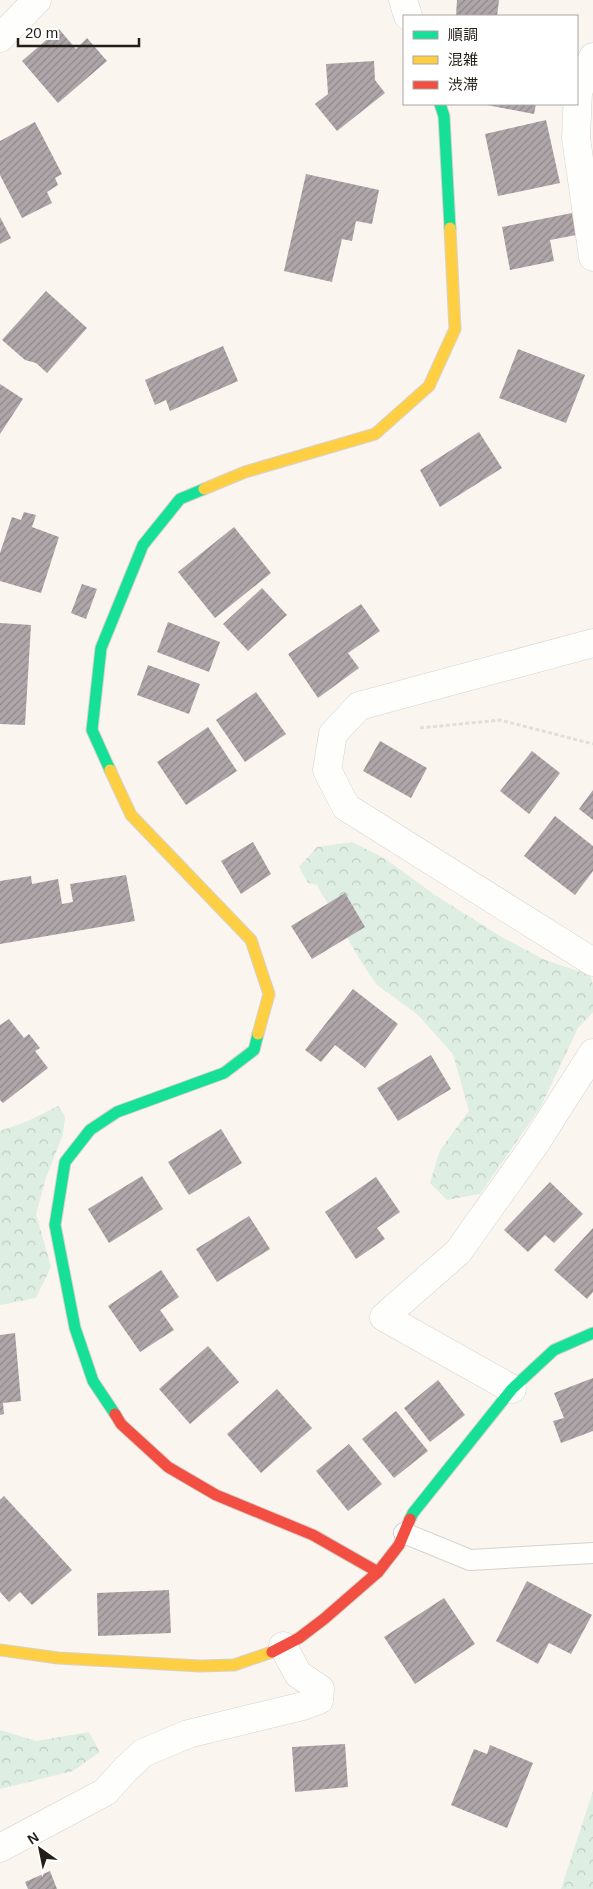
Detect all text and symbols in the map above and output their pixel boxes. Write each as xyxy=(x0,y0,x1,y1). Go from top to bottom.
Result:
scale bar xyxy=(18,15,139,47)
legend xyxy=(403,15,578,105)
text: 20 m xyxy=(25,24,58,41)
text: 順調 xyxy=(448,26,478,43)
text: 混雑 xyxy=(448,51,478,68)
text: 渋滞 xyxy=(448,76,478,93)
north arrow xyxy=(15,1824,65,1874)
text: N xyxy=(24,1829,42,1848)

